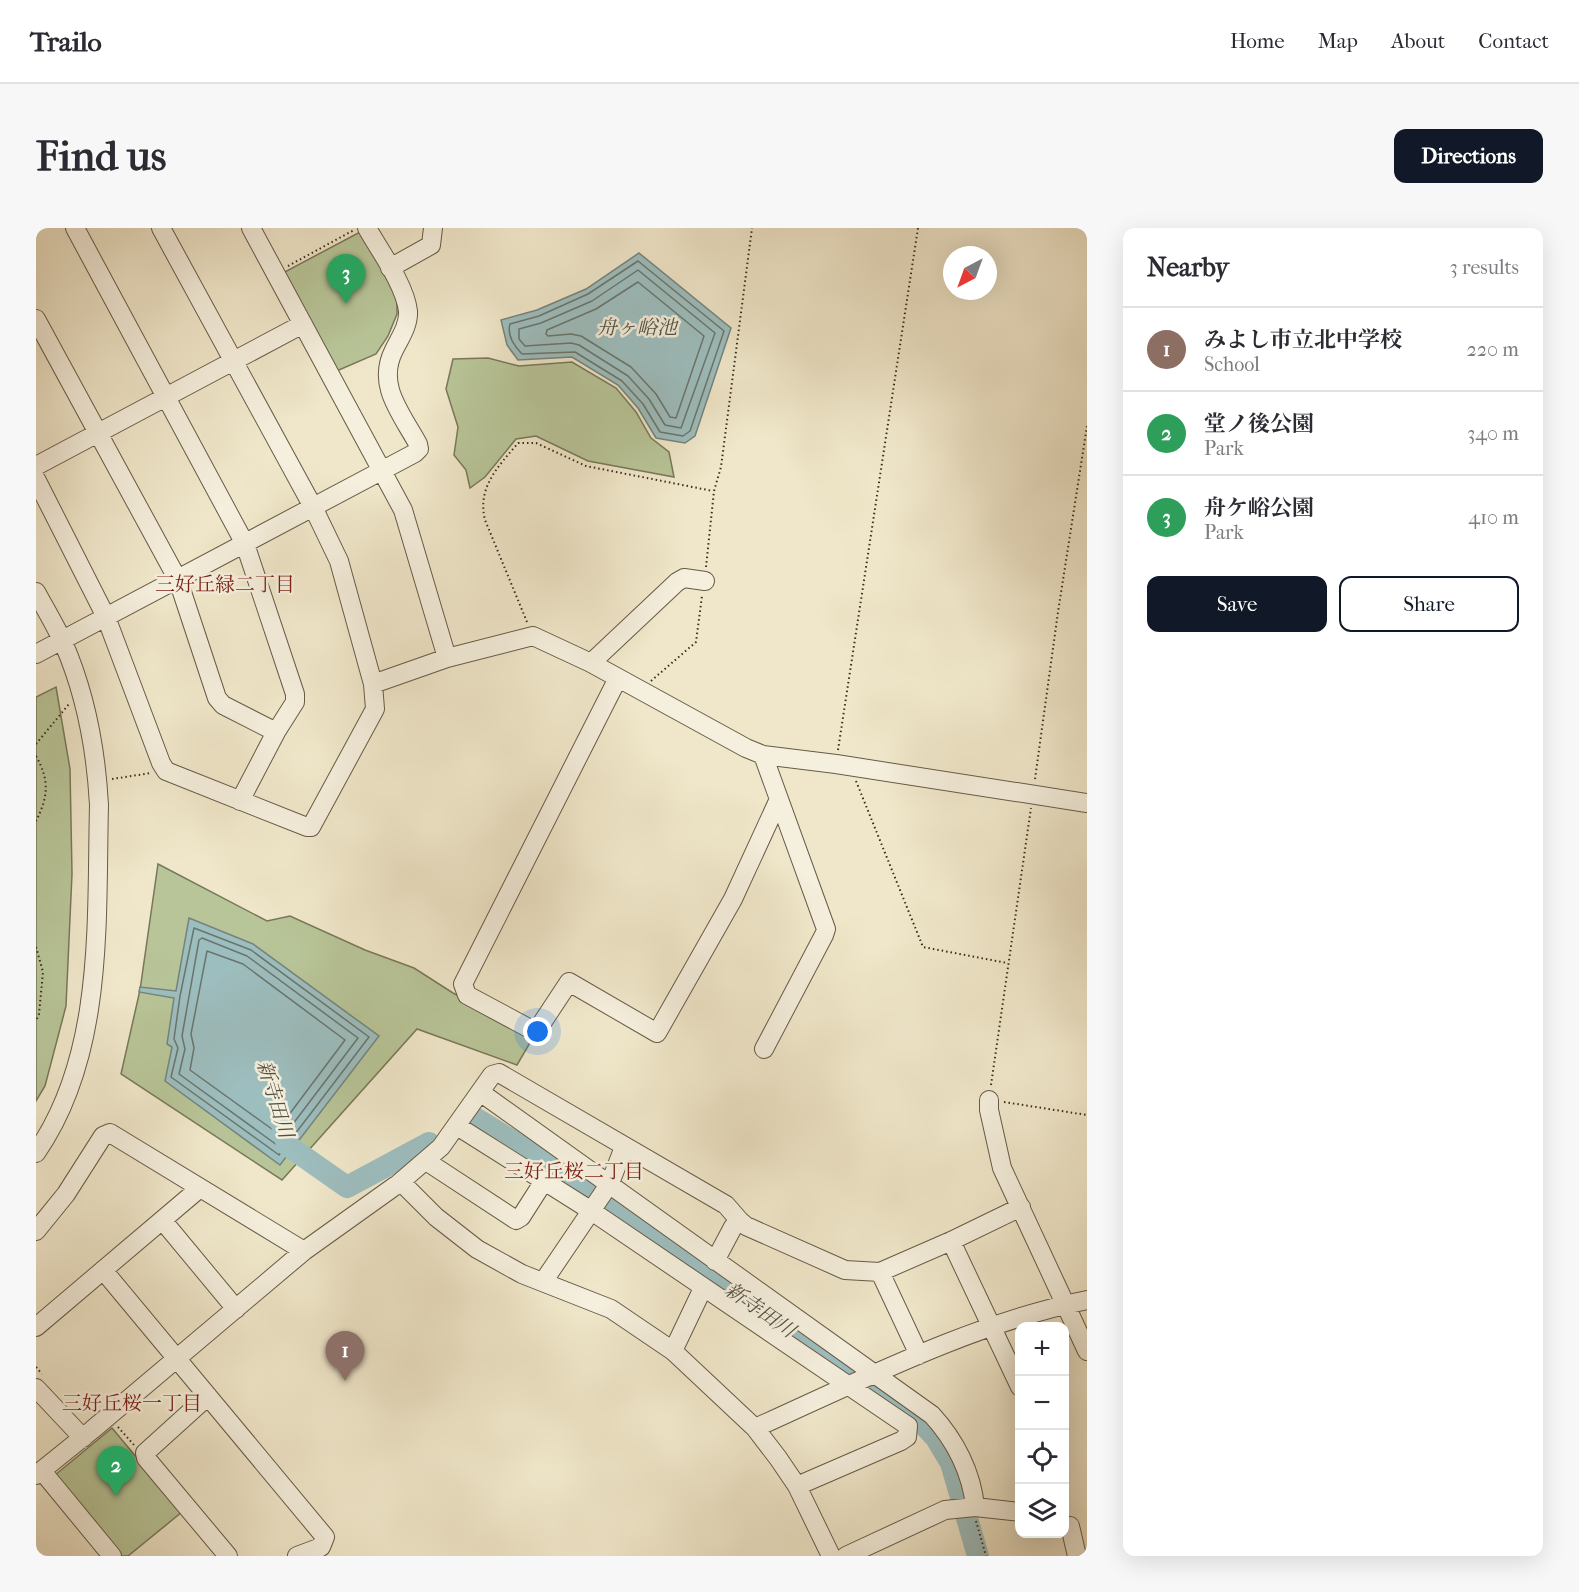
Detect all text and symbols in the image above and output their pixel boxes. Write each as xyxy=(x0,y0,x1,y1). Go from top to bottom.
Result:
text: Trailo xyxy=(30,25,102,58)
text: Home xyxy=(1230,29,1285,53)
text: Map xyxy=(1318,29,1358,53)
text: About xyxy=(1391,29,1445,53)
text: Contact xyxy=(1478,29,1549,53)
button: Directions xyxy=(1394,129,1543,183)
text: Find us xyxy=(36,132,166,181)
north arrow xyxy=(943,246,997,300)
text: Nearby xyxy=(1147,252,1229,283)
pin: 3 xyxy=(326,254,366,304)
text: 3 results xyxy=(1450,256,1519,279)
water label: 舟ヶ峪池 xyxy=(597,316,679,339)
text: みよし市立北中学校 xyxy=(1204,327,1402,353)
text: 1 xyxy=(1163,338,1170,361)
text: 220 m xyxy=(1466,338,1519,361)
text: School xyxy=(1204,353,1260,376)
text: 堂ノ後公園 xyxy=(1204,411,1314,437)
text: 2 xyxy=(1161,422,1172,445)
text: 340 m xyxy=(1467,422,1519,445)
text: Park xyxy=(1204,437,1244,460)
text: 舟ケ峪公園 xyxy=(1204,495,1314,521)
text: 3 xyxy=(1162,506,1171,529)
text: 410 m xyxy=(1468,506,1519,529)
text: Park xyxy=(1204,521,1244,544)
district label: 三好丘緑二丁目 xyxy=(155,573,295,596)
button: Save xyxy=(1147,576,1327,632)
button: Share xyxy=(1339,576,1519,632)
your location xyxy=(523,1017,552,1046)
water label: 新寺田川 xyxy=(252,1057,298,1143)
district label: 三好丘桜二丁目 xyxy=(504,1160,644,1183)
water label: 新寺田川 xyxy=(721,1278,801,1344)
map controls xyxy=(1015,1322,1069,1538)
button: + xyxy=(1015,1322,1069,1376)
pin: 1 xyxy=(326,1332,364,1381)
button: − xyxy=(1015,1376,1069,1430)
district label: 三好丘桜一丁目 xyxy=(62,1392,202,1415)
button: locate xyxy=(1015,1430,1069,1484)
pin: 2 xyxy=(96,1446,136,1496)
button: layers xyxy=(1015,1484,1069,1538)

